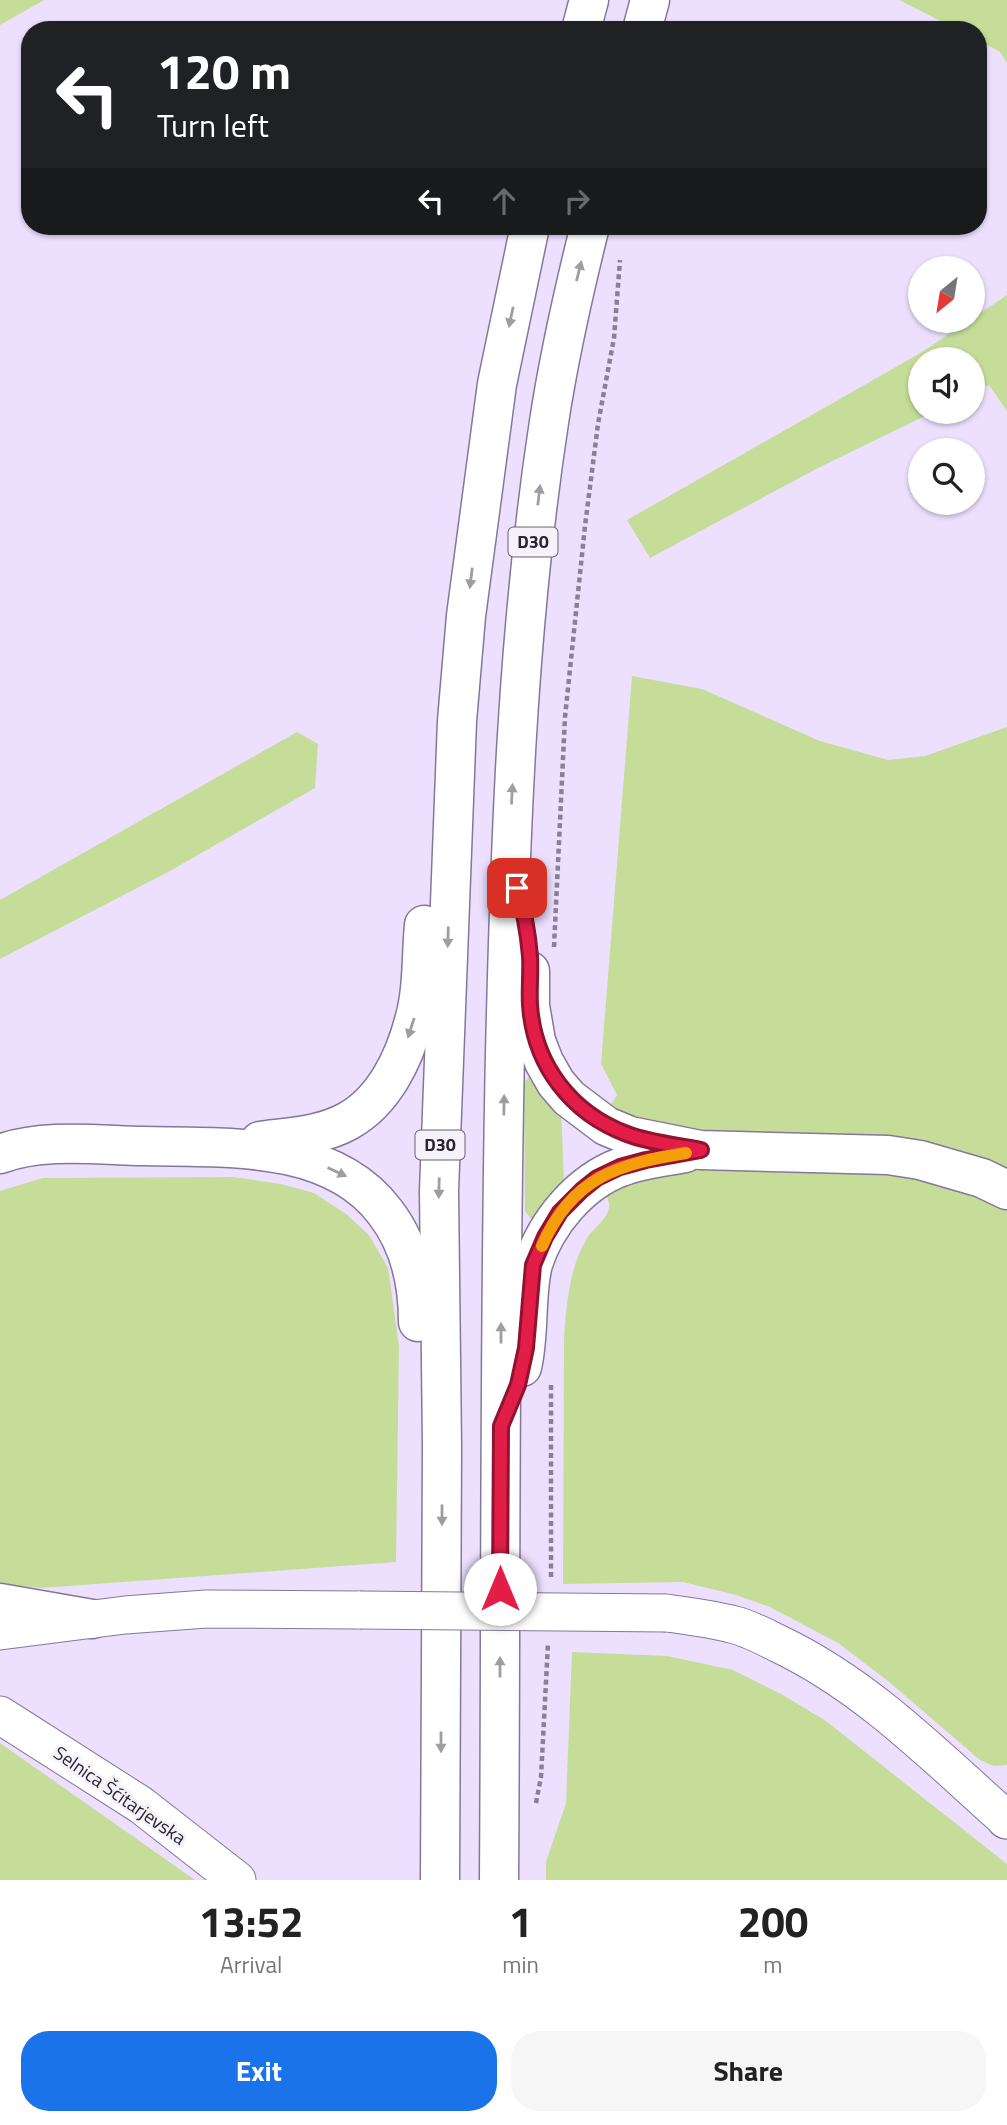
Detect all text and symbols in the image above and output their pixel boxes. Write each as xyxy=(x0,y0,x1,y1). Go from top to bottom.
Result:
text: 120 m xyxy=(157,33,291,108)
icon: left xyxy=(42,49,133,140)
text: Turn left xyxy=(157,101,269,149)
icon: left xyxy=(412,182,450,220)
icon: ahead xyxy=(485,182,523,220)
icon: right xyxy=(558,182,596,220)
north arrow xyxy=(908,256,985,332)
map controls xyxy=(908,256,985,515)
one-way arrow xyxy=(574,260,585,282)
one-way arrow xyxy=(505,306,516,328)
button: sound xyxy=(908,347,985,424)
button: search xyxy=(908,438,985,515)
one-way arrow xyxy=(534,483,545,505)
road number: D30 xyxy=(508,528,558,556)
one-way arrow xyxy=(465,567,476,589)
one-way arrow xyxy=(507,783,518,805)
pin xyxy=(487,858,547,918)
icon: arrive xyxy=(498,869,536,907)
one-way arrow xyxy=(443,926,454,948)
one-way arrow xyxy=(405,1018,416,1039)
one-way arrow xyxy=(498,1094,510,1116)
road number: D30 xyxy=(416,1130,464,1160)
one-way arrow xyxy=(327,1166,347,1178)
one-way arrow xyxy=(433,1178,445,1200)
one-way arrow xyxy=(495,1322,507,1344)
one-way arrow xyxy=(436,1504,448,1526)
position arrow xyxy=(463,1552,537,1626)
one-way arrow xyxy=(494,1656,506,1678)
one-way arrow xyxy=(435,1732,447,1754)
street label: Selnica Šćitarjevska xyxy=(48,1738,193,1852)
text: 13:52 xyxy=(199,1889,304,1953)
text: 1 xyxy=(509,1889,532,1953)
text: 200 xyxy=(738,1889,808,1953)
text: Arrival xyxy=(220,1947,282,1982)
text: min xyxy=(502,1947,539,1982)
text: m xyxy=(763,1947,783,1982)
button: Exit xyxy=(21,2031,497,2111)
button: Share xyxy=(511,2031,986,2111)

